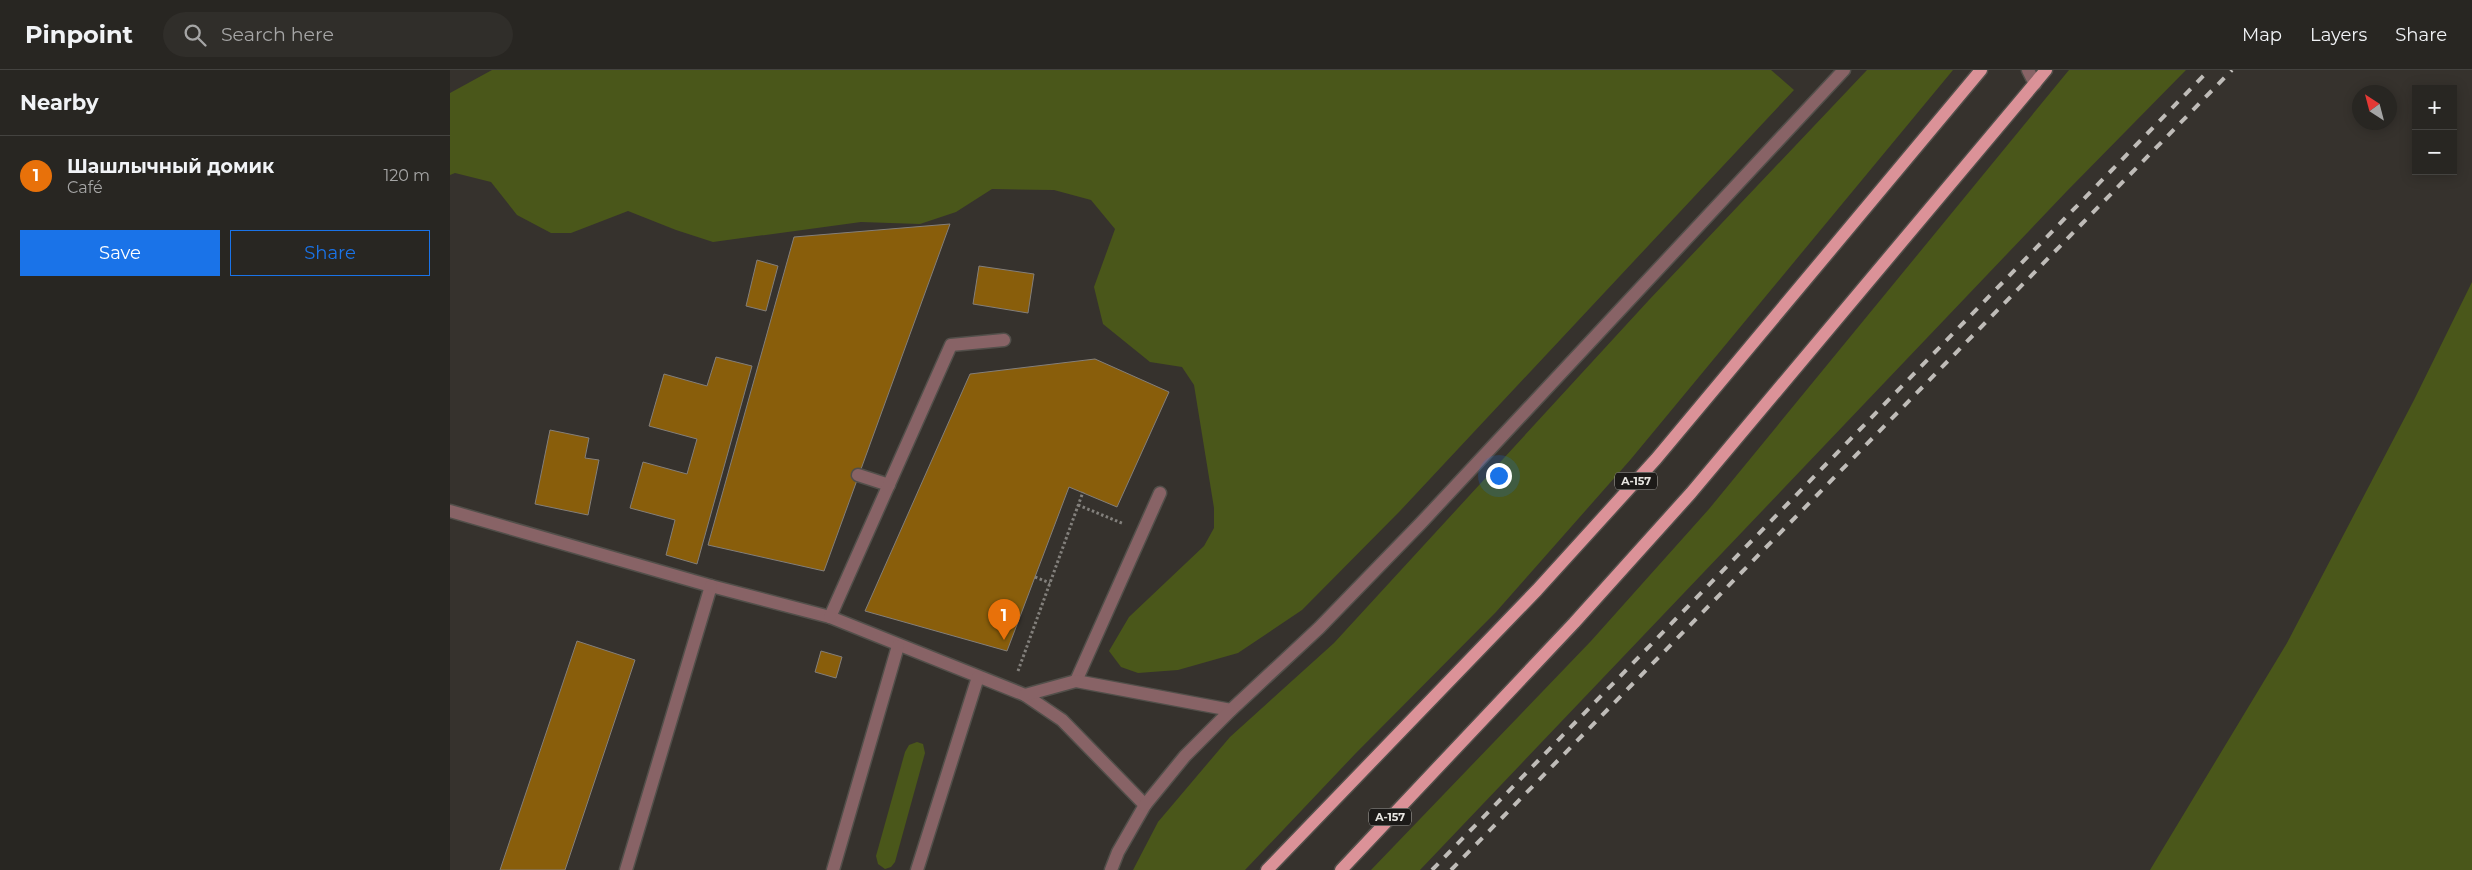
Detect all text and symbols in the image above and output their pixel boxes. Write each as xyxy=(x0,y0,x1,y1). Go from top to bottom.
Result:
search box xyxy=(163,12,513,57)
text: Pinpoint xyxy=(25,20,133,49)
icon: search xyxy=(181,21,209,49)
text: Search here xyxy=(221,23,334,46)
text: Map xyxy=(2242,24,2282,46)
text: Layers xyxy=(2310,24,2367,46)
text: Share xyxy=(2395,24,2447,46)
north arrow xyxy=(2352,85,2397,130)
map controls xyxy=(2412,85,2457,175)
button: + xyxy=(2412,85,2457,130)
text: Nearby xyxy=(20,90,99,115)
button: − xyxy=(2412,130,2457,175)
text: Шашлычный домик xyxy=(67,155,274,178)
text: 1 xyxy=(33,166,39,185)
text: 120 m xyxy=(383,166,430,185)
text: Café xyxy=(67,178,103,197)
button: Save xyxy=(20,230,220,276)
button: Share xyxy=(230,230,430,276)
your location xyxy=(1486,463,1512,489)
road number: А-157 xyxy=(1615,472,1657,490)
pin: 1 xyxy=(988,599,1020,640)
road number: А-157 xyxy=(1369,809,1411,826)

